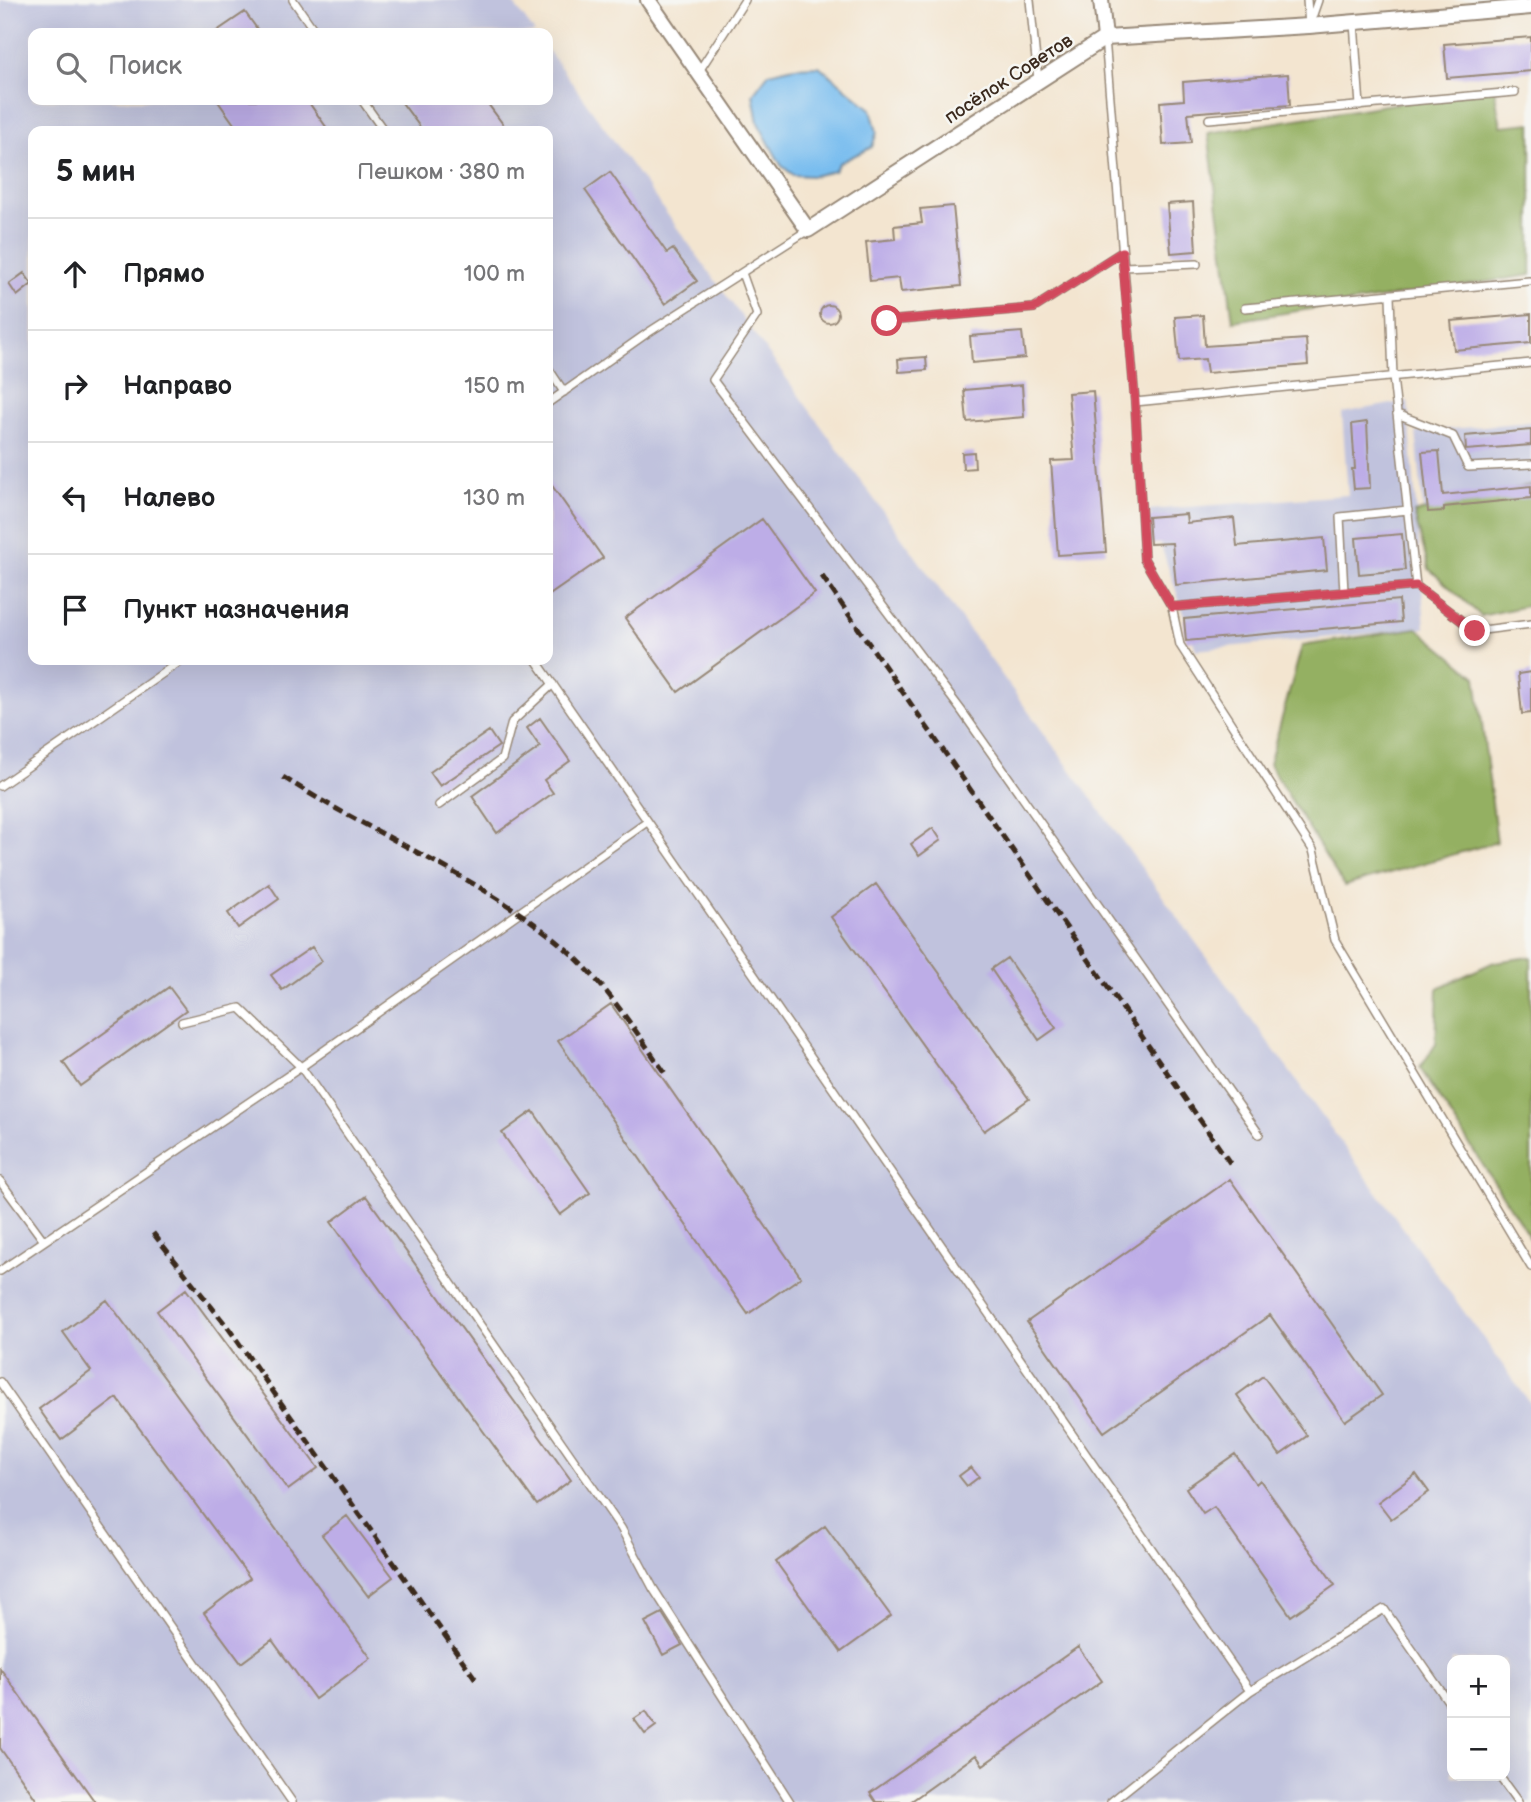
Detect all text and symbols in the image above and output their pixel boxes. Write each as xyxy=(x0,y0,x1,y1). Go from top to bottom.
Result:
search box xyxy=(28,28,553,105)
street label: посёлок Советов xyxy=(940,29,1077,129)
icon: search xyxy=(52,48,90,86)
text: Поиск xyxy=(108,51,182,82)
text: 5 мин xyxy=(56,154,136,190)
text: Пешком · 380 m xyxy=(357,158,525,186)
icon: ahead xyxy=(56,255,94,293)
text: Прямо xyxy=(123,259,205,290)
text: 100 m xyxy=(464,260,525,288)
route start xyxy=(871,305,902,336)
icon: right xyxy=(56,367,94,405)
text: Направо xyxy=(123,371,232,402)
text: 150 m xyxy=(464,372,525,400)
icon: left xyxy=(56,479,94,517)
text: Налево xyxy=(123,483,215,514)
text: 130 m xyxy=(463,484,525,512)
icon: arrive xyxy=(56,591,94,629)
text: Пункт назначения xyxy=(123,595,349,626)
route end xyxy=(1459,615,1490,646)
map controls xyxy=(1447,1655,1510,1781)
button: + xyxy=(1447,1655,1510,1718)
button: − xyxy=(1447,1718,1510,1781)

